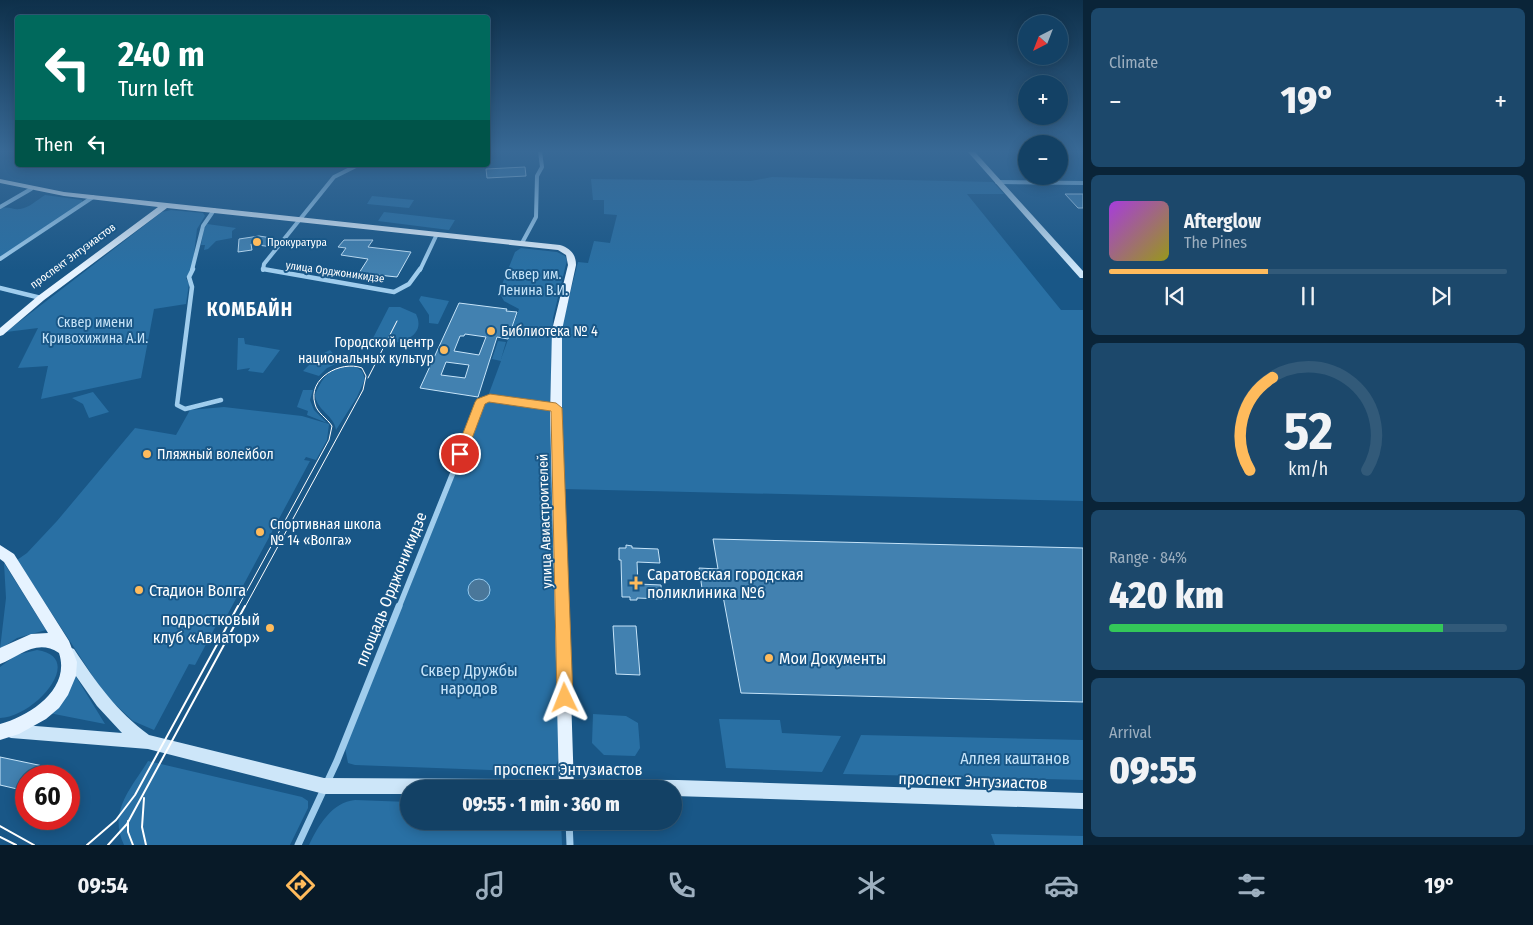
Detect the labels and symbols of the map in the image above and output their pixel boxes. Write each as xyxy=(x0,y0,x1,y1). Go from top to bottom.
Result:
north arrow xyxy=(1018,15,1068,65)
street label: проспект Энтузиастов xyxy=(28,221,118,291)
marker: Прокуратура xyxy=(251,236,263,248)
place label: Прокуратура xyxy=(267,236,327,249)
street label: улица Орджоникидзе xyxy=(285,259,385,285)
park label: Сквер им. Ленина В.И. xyxy=(498,266,568,299)
district label: КОМБАЙН xyxy=(207,297,293,321)
park label: Сквер имени Кривохижина А.И. xyxy=(42,314,148,347)
place label: Библиотека № 4 xyxy=(501,323,598,340)
marker: Библиотека № 4 xyxy=(485,325,497,337)
place label: Городской центр национальных культур xyxy=(298,334,434,367)
marker: Городской центр национальных культур xyxy=(438,344,450,356)
pin xyxy=(439,433,481,475)
place label: Пляжный волейбол xyxy=(157,446,274,463)
marker: Пляжный волейбол xyxy=(141,448,153,460)
street label: улица Авиастроителей xyxy=(534,453,556,589)
street label: площадь Орджоникидзе xyxy=(351,509,431,669)
place label: Спортивная школа № 14 «Волга» xyxy=(270,516,381,549)
marker: Спортивная школа № 14 «Волга» xyxy=(254,526,266,538)
place label: Саратовская городская поликлиника №6 xyxy=(647,565,804,602)
marker: Саратовская городская поликлиника №6 xyxy=(629,576,643,590)
place label: Стадион Волга xyxy=(149,581,246,600)
marker: Стадион Волга xyxy=(133,584,145,596)
place label: подростковый клуб «Авиатор» xyxy=(153,610,260,647)
marker: подростковый клуб «Авиатор» xyxy=(264,622,276,634)
place label: Мои Документы xyxy=(779,649,886,668)
marker: Мои Документы xyxy=(763,652,775,664)
park label: Сквер Дружбы народов xyxy=(420,661,518,698)
position arrow xyxy=(538,671,590,723)
park label: Аллея каштанов xyxy=(960,749,1070,768)
street label: проспект Энтузиастов xyxy=(493,760,643,779)
speed limit sign: 60 xyxy=(15,765,80,830)
street label: проспект Энтузиастов xyxy=(898,769,1048,793)

